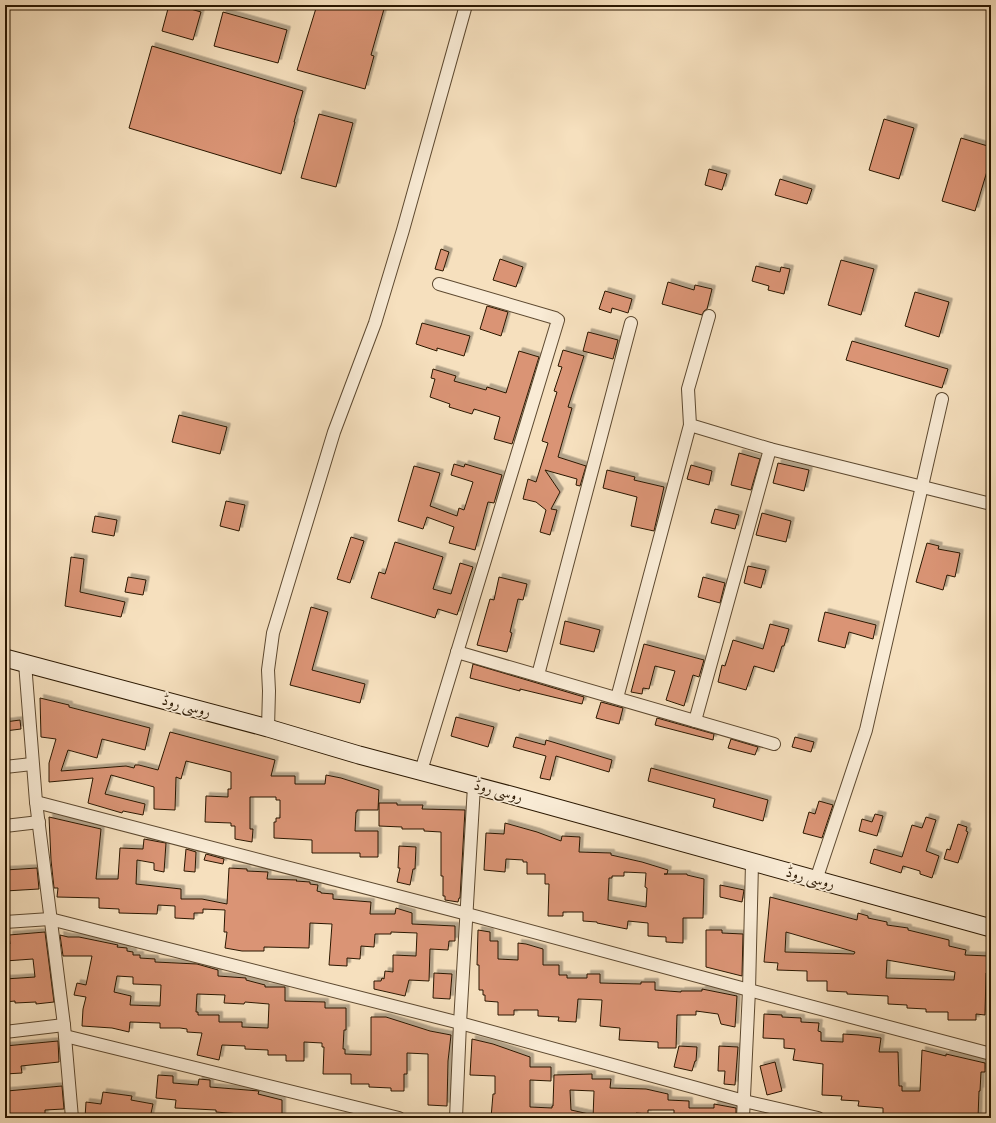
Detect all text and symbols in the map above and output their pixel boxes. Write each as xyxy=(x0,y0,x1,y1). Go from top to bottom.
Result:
street label: روسی روڈ xyxy=(159,690,213,724)
street label: روسی روڈ xyxy=(471,775,525,809)
street label: روسی روڈ xyxy=(783,862,837,896)

